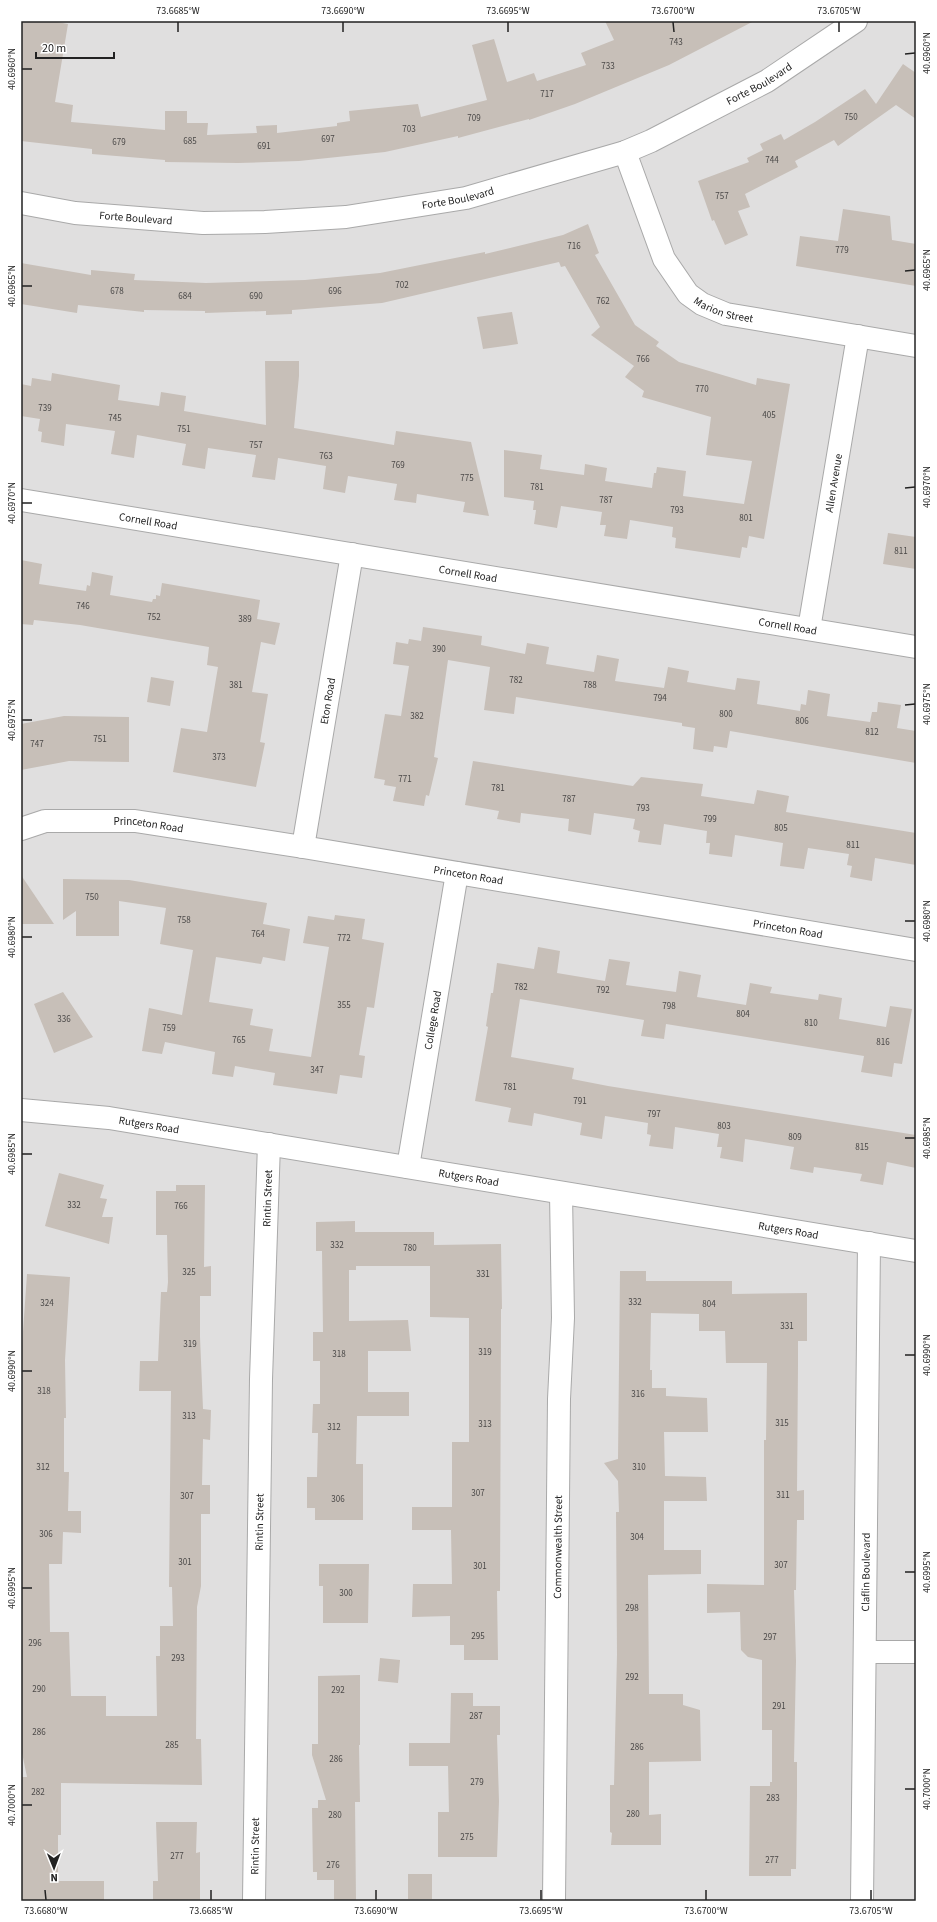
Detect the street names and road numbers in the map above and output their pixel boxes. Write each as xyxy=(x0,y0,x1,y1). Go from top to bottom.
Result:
street label: Forte Boulevard xyxy=(724,59,795,108)
street label: Forte Boulevard xyxy=(421,183,496,212)
street label: Forte Boulevard xyxy=(99,207,173,228)
street label: Marion Street xyxy=(691,293,755,326)
street label: Allen Avenue xyxy=(821,452,846,513)
street label: Cornell Road xyxy=(118,509,179,533)
street label: Cornell Road xyxy=(438,561,498,586)
street label: Cornell Road xyxy=(757,614,818,638)
street label: Eton Road xyxy=(316,677,339,725)
street label: Princeton Road xyxy=(114,814,184,836)
street label: Princeton Road xyxy=(432,862,504,888)
street label: Princeton Road xyxy=(752,915,824,942)
street label: College Road xyxy=(420,989,445,1051)
street label: Rutgers Road xyxy=(118,1112,180,1137)
street label: Rutgers Road xyxy=(437,1165,500,1190)
street label: Rintin Street xyxy=(259,1169,276,1227)
street label: Rutgers Road xyxy=(757,1218,820,1242)
street label: Rintin Street xyxy=(251,1493,267,1551)
street label: Commonwealth Street xyxy=(550,1495,566,1599)
street label: Claflin Boulevard xyxy=(858,1533,873,1611)
street label: Rintin Street xyxy=(247,1817,263,1875)

